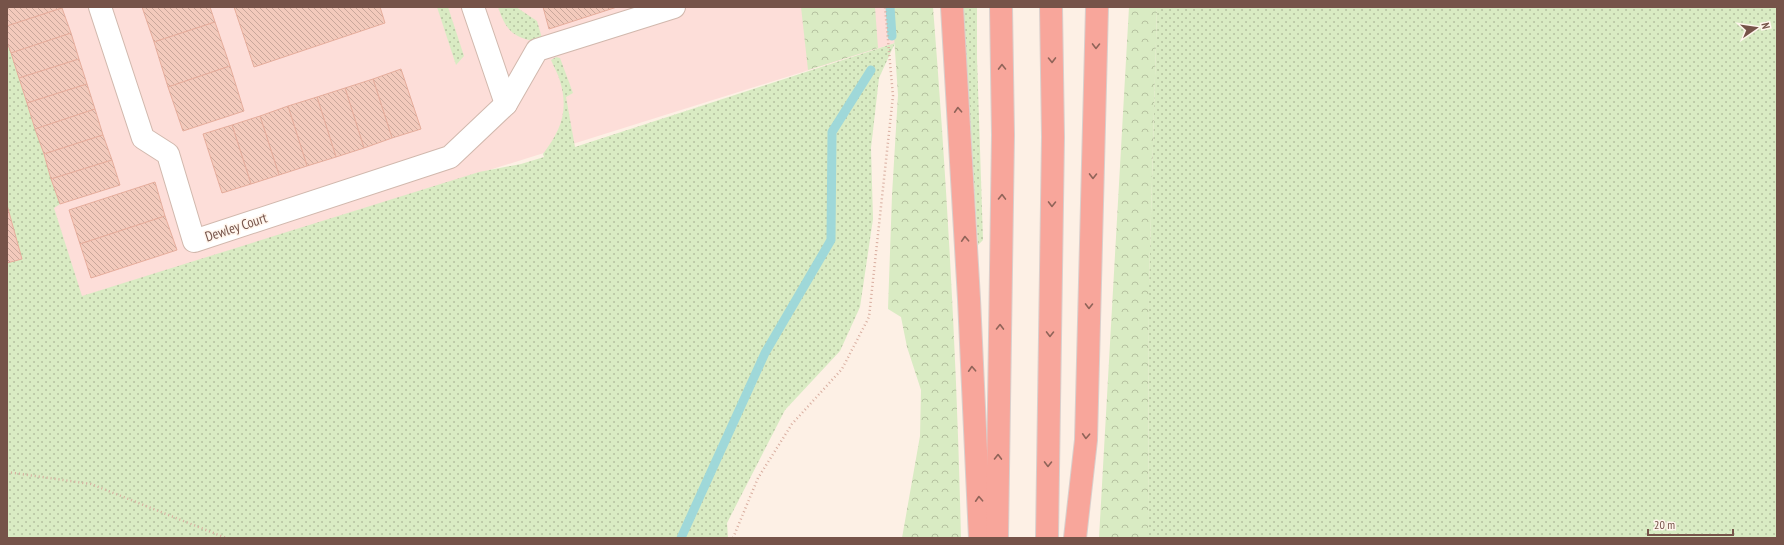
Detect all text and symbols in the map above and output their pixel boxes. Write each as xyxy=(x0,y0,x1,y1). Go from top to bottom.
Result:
north arrow xyxy=(1736,8,1776,48)
text: N xyxy=(1758,21,1773,30)
one-way arrow xyxy=(1092,43,1100,49)
one-way arrow xyxy=(1048,57,1056,63)
one-way arrow xyxy=(998,64,1006,70)
one-way arrow xyxy=(953,107,962,113)
one-way arrow xyxy=(1088,173,1097,179)
one-way arrow xyxy=(998,194,1006,200)
one-way arrow xyxy=(1048,201,1056,207)
street label: Dewley Court xyxy=(203,208,269,245)
one-way arrow xyxy=(961,236,970,242)
one-way arrow xyxy=(1085,303,1093,309)
one-way arrow xyxy=(996,324,1004,330)
one-way arrow xyxy=(1046,331,1054,337)
one-way arrow xyxy=(968,366,977,372)
one-way arrow xyxy=(1081,433,1090,439)
one-way arrow xyxy=(994,454,1002,460)
one-way arrow xyxy=(1044,461,1052,467)
one-way arrow xyxy=(974,496,983,502)
scale bar xyxy=(1648,511,1733,537)
text: 20 m xyxy=(1654,517,1675,532)

